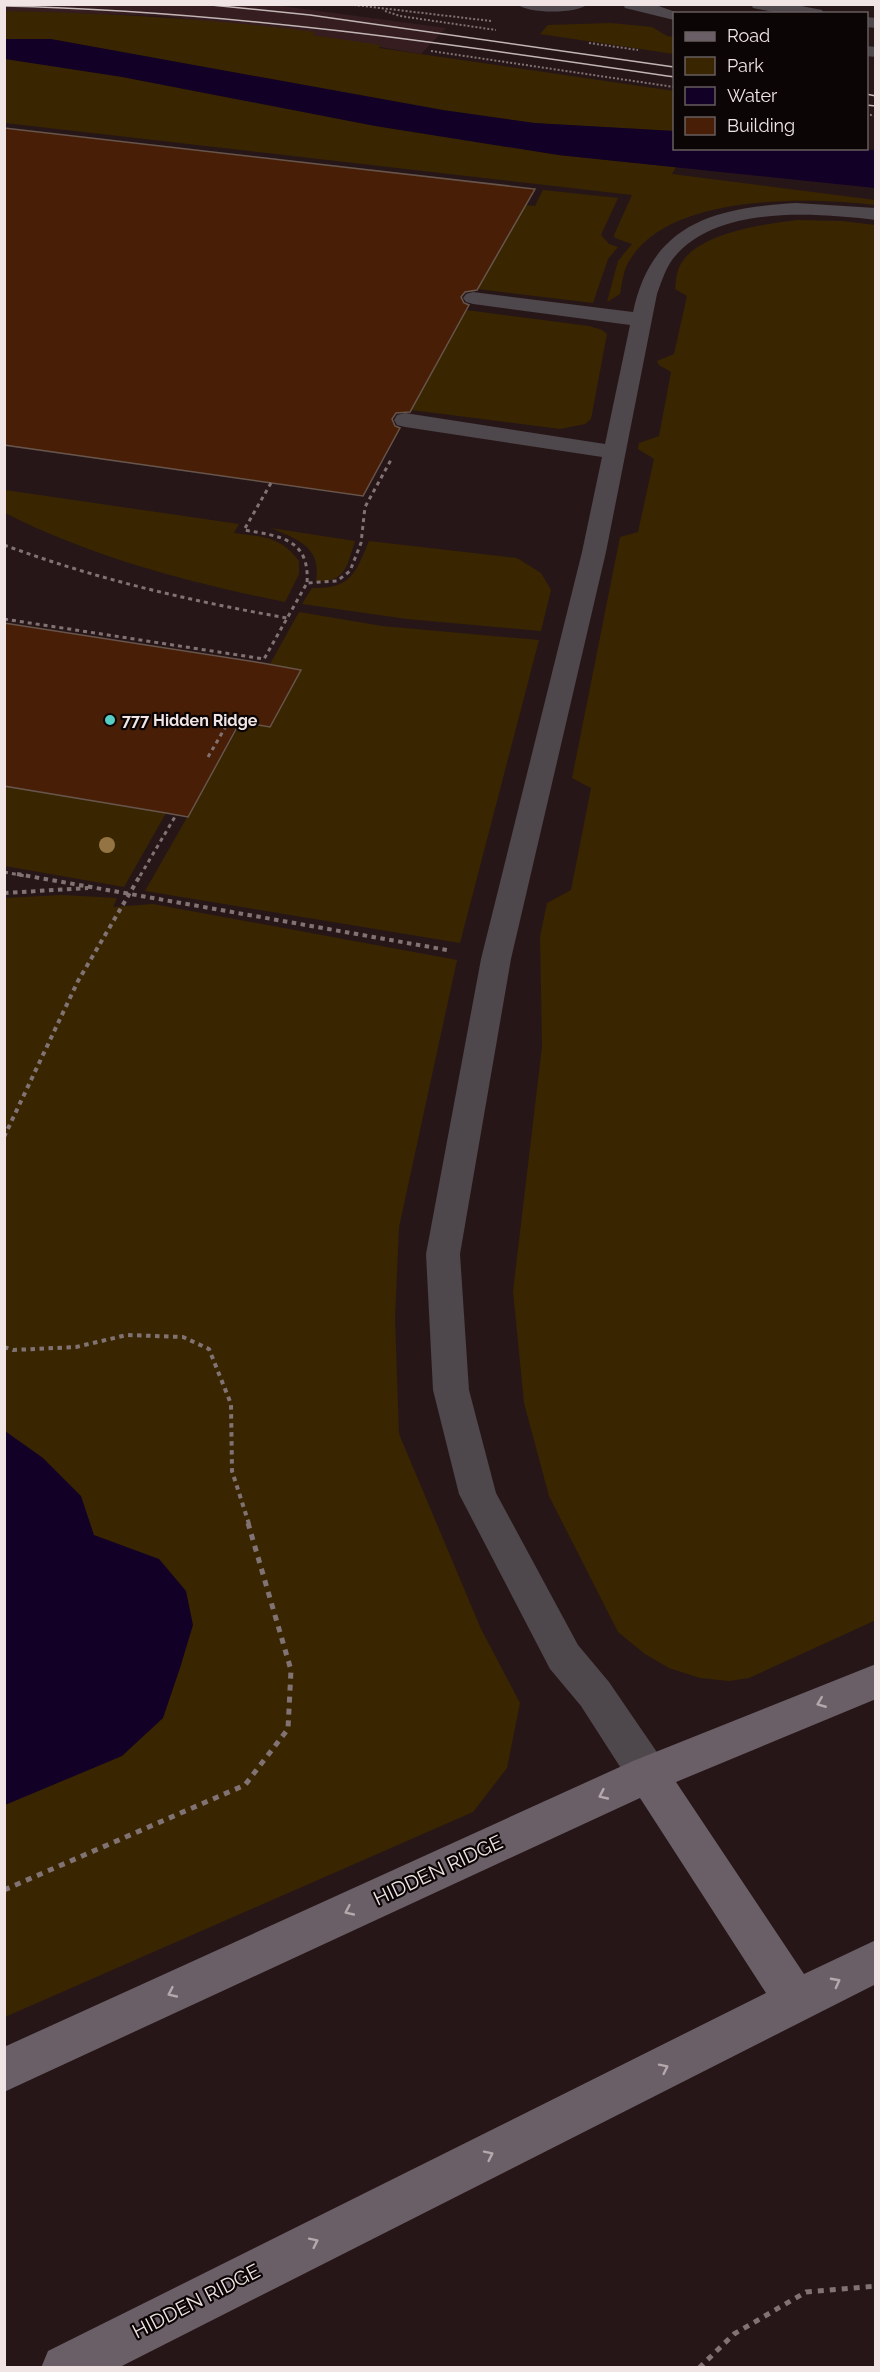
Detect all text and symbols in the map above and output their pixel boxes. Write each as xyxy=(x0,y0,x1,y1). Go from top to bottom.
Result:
legend xyxy=(673,12,868,150)
text: Road xyxy=(727,25,770,46)
text: Park xyxy=(727,55,764,76)
text: Water xyxy=(727,85,778,106)
text: Building xyxy=(727,115,795,136)
place label: 777 Hidden Ridge xyxy=(122,711,258,730)
marker: 777 Hidden Ridge xyxy=(103,713,117,727)
one-way arrow xyxy=(817,1696,828,1708)
one-way arrow xyxy=(598,1787,609,1799)
street label: HIDDEN RIDGE xyxy=(370,1830,506,1910)
one-way arrow xyxy=(345,1904,356,1916)
one-way arrow xyxy=(830,1977,841,1989)
one-way arrow xyxy=(167,1985,178,1997)
one-way arrow xyxy=(657,2064,668,2076)
one-way arrow xyxy=(483,2151,494,2163)
one-way arrow xyxy=(308,2238,319,2250)
street label: HIDDEN RIDGE xyxy=(128,2259,264,2343)

